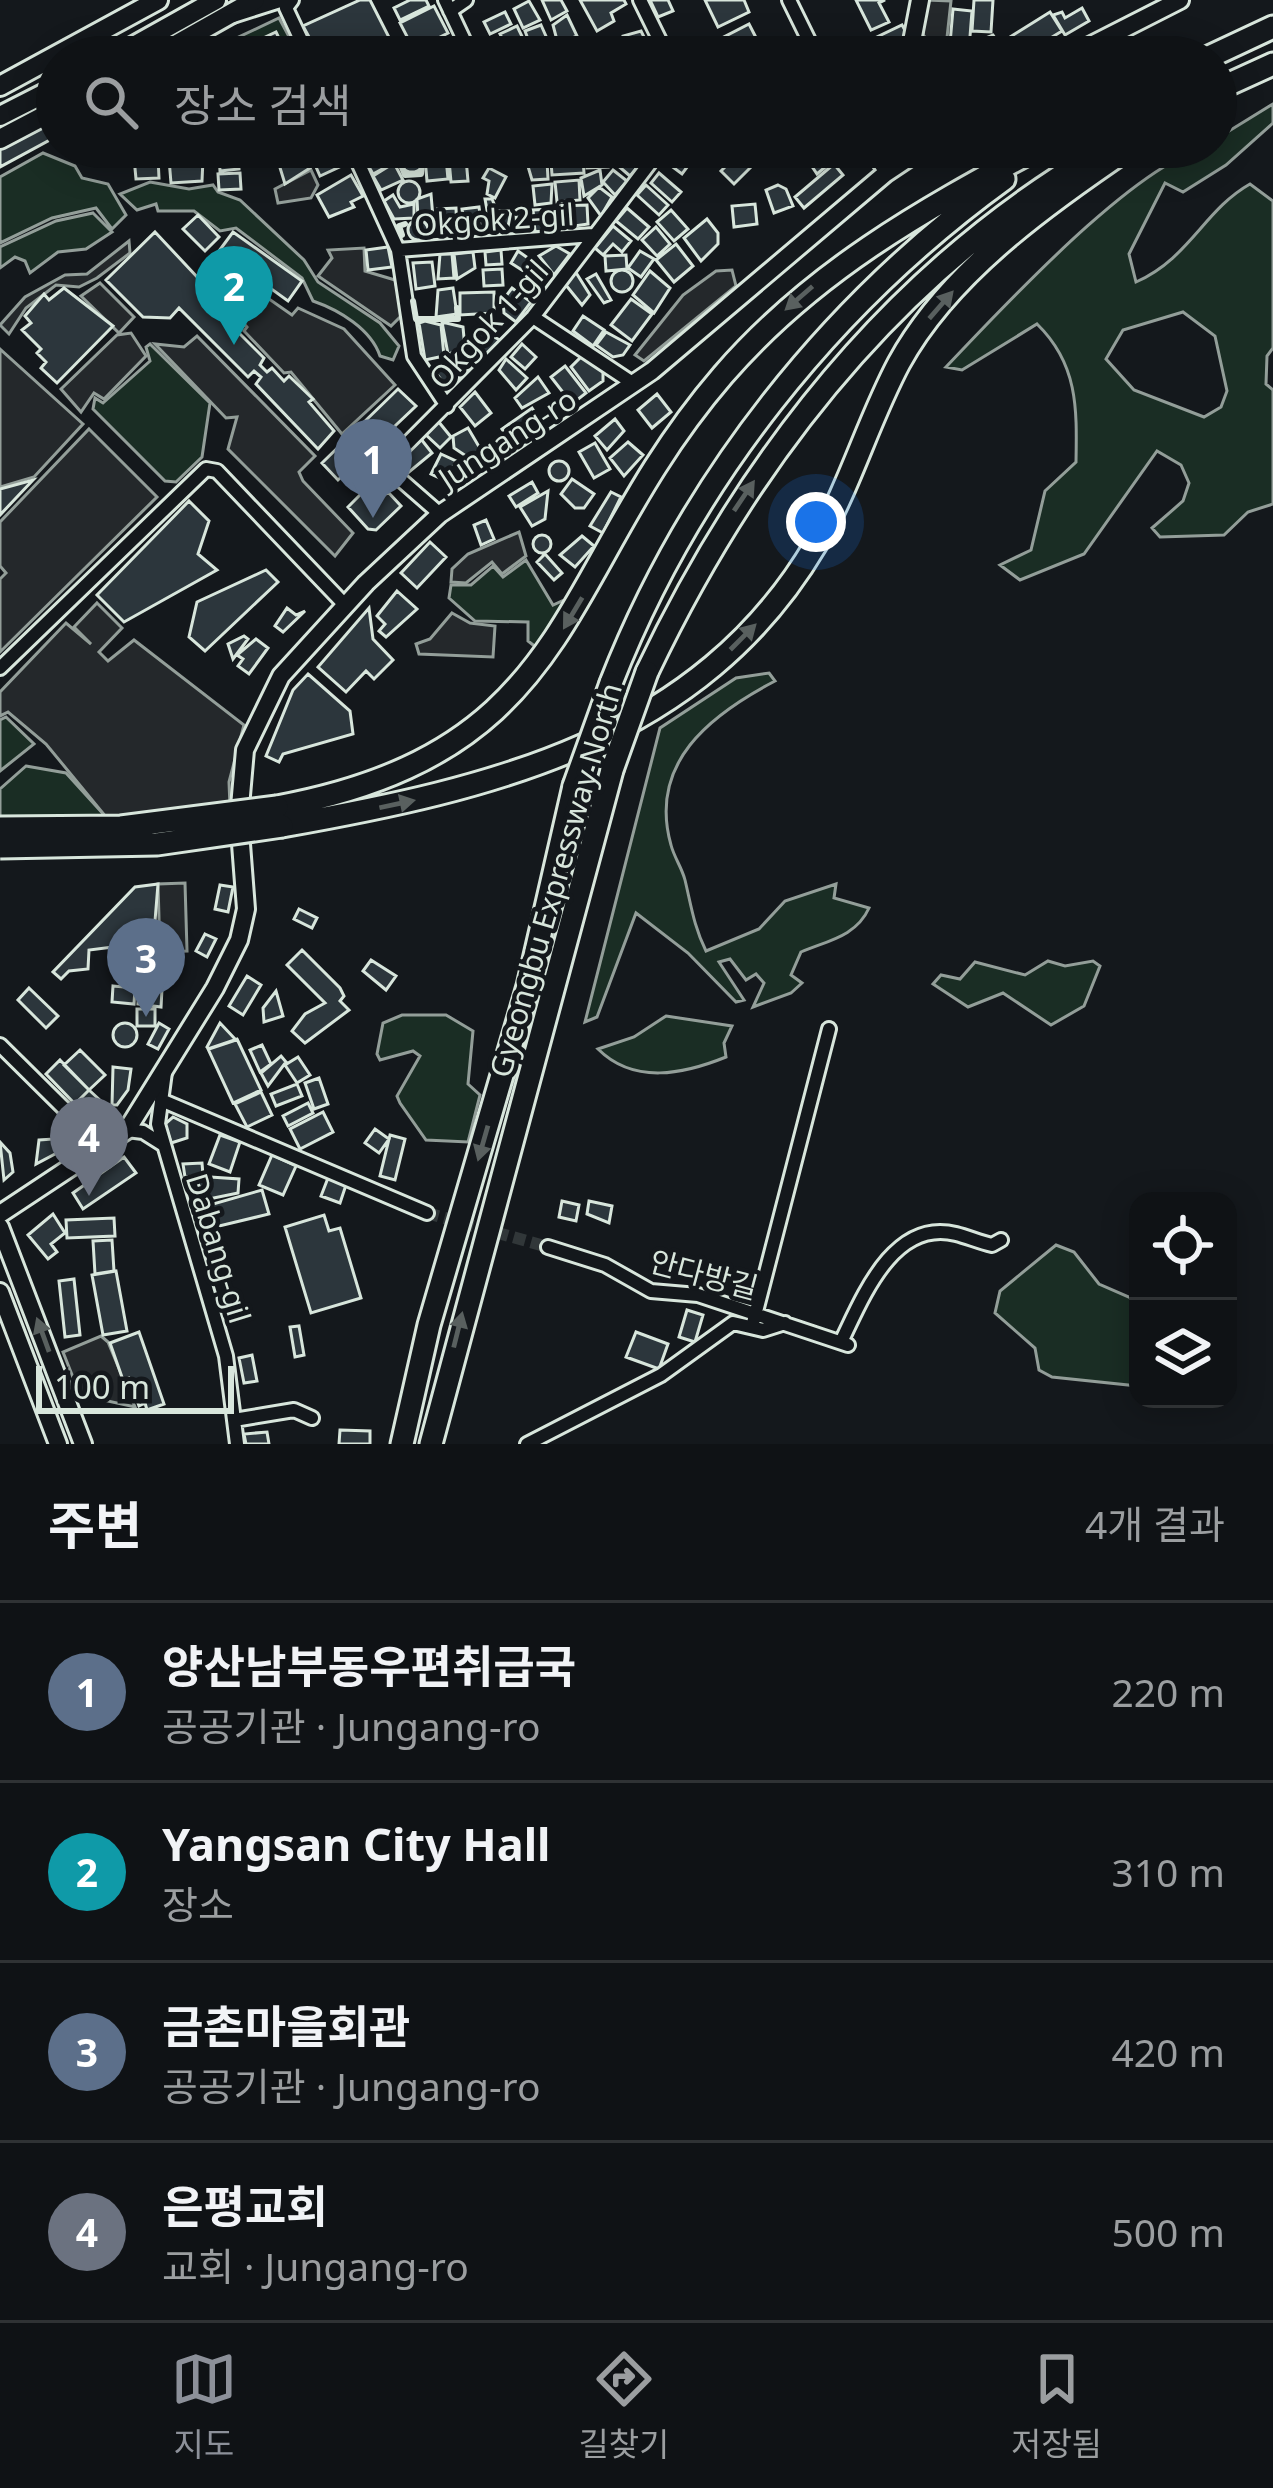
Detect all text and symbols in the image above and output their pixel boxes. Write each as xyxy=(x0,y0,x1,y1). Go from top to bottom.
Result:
search box xyxy=(36,36,1237,168)
icon: search xyxy=(78,69,144,135)
text: 장소 검색 xyxy=(174,74,351,135)
street label: Okgok 2-gil xyxy=(412,193,576,245)
pin: 2 xyxy=(195,246,273,345)
street label: Okgok 1-gil xyxy=(419,251,557,397)
one-way arrow xyxy=(784,284,814,311)
one-way arrow xyxy=(927,291,954,320)
street label: Jungang-ro xyxy=(427,378,584,500)
pin: 1 xyxy=(334,419,412,518)
one-way arrow xyxy=(731,480,754,512)
your location xyxy=(786,492,846,552)
one-way arrow xyxy=(563,596,584,630)
one-way arrow xyxy=(728,624,757,652)
street label: Gyeongbu Expressway North xyxy=(479,678,631,1082)
one-way arrow xyxy=(379,794,417,813)
pin: 3 xyxy=(107,918,185,1017)
pin: 4 xyxy=(50,1097,128,1196)
one-way arrow xyxy=(472,1125,491,1162)
street label: Dabang-gil xyxy=(177,1168,261,1328)
map controls xyxy=(1129,1192,1237,1408)
button: locate xyxy=(1129,1192,1237,1300)
street label: 안다방길 xyxy=(645,1240,763,1308)
button: layers xyxy=(1129,1300,1237,1408)
one-way arrow xyxy=(450,1312,469,1349)
one-way arrow xyxy=(33,1317,51,1353)
scale bar xyxy=(36,1360,234,1413)
text: 100 m xyxy=(54,1364,150,1409)
text: 주변 xyxy=(48,1489,142,1559)
text: 4개 결과 xyxy=(1085,1497,1225,1550)
text: 양산남부동우편취급국 xyxy=(162,1635,576,1696)
text: 1 xyxy=(76,1665,98,1718)
text: 220 m xyxy=(1111,1665,1225,1718)
text: 공공기관 · Jungang-ro xyxy=(162,1699,541,1752)
text: Yangsan City Hall xyxy=(162,1813,551,1874)
text: 2 xyxy=(76,1845,98,1898)
text: 310 m xyxy=(1111,1845,1225,1898)
text: 장소 xyxy=(162,1877,234,1930)
text: 금촌마을회관 xyxy=(162,1995,410,2056)
text: 3 xyxy=(76,2025,98,2078)
text: 420 m xyxy=(1111,2025,1225,2078)
text: 공공기관 · Jungang-ro xyxy=(162,2059,541,2112)
text: 은평교회 xyxy=(162,2175,328,2236)
text: 4 xyxy=(76,2205,98,2258)
text: 500 m xyxy=(1111,2205,1225,2258)
text: 교회 · Jungang-ro xyxy=(162,2239,469,2292)
tab: 지도 xyxy=(171,2346,237,2466)
tab: 길찾기 xyxy=(578,2346,669,2466)
tab: 저장됨 xyxy=(1011,2346,1102,2466)

